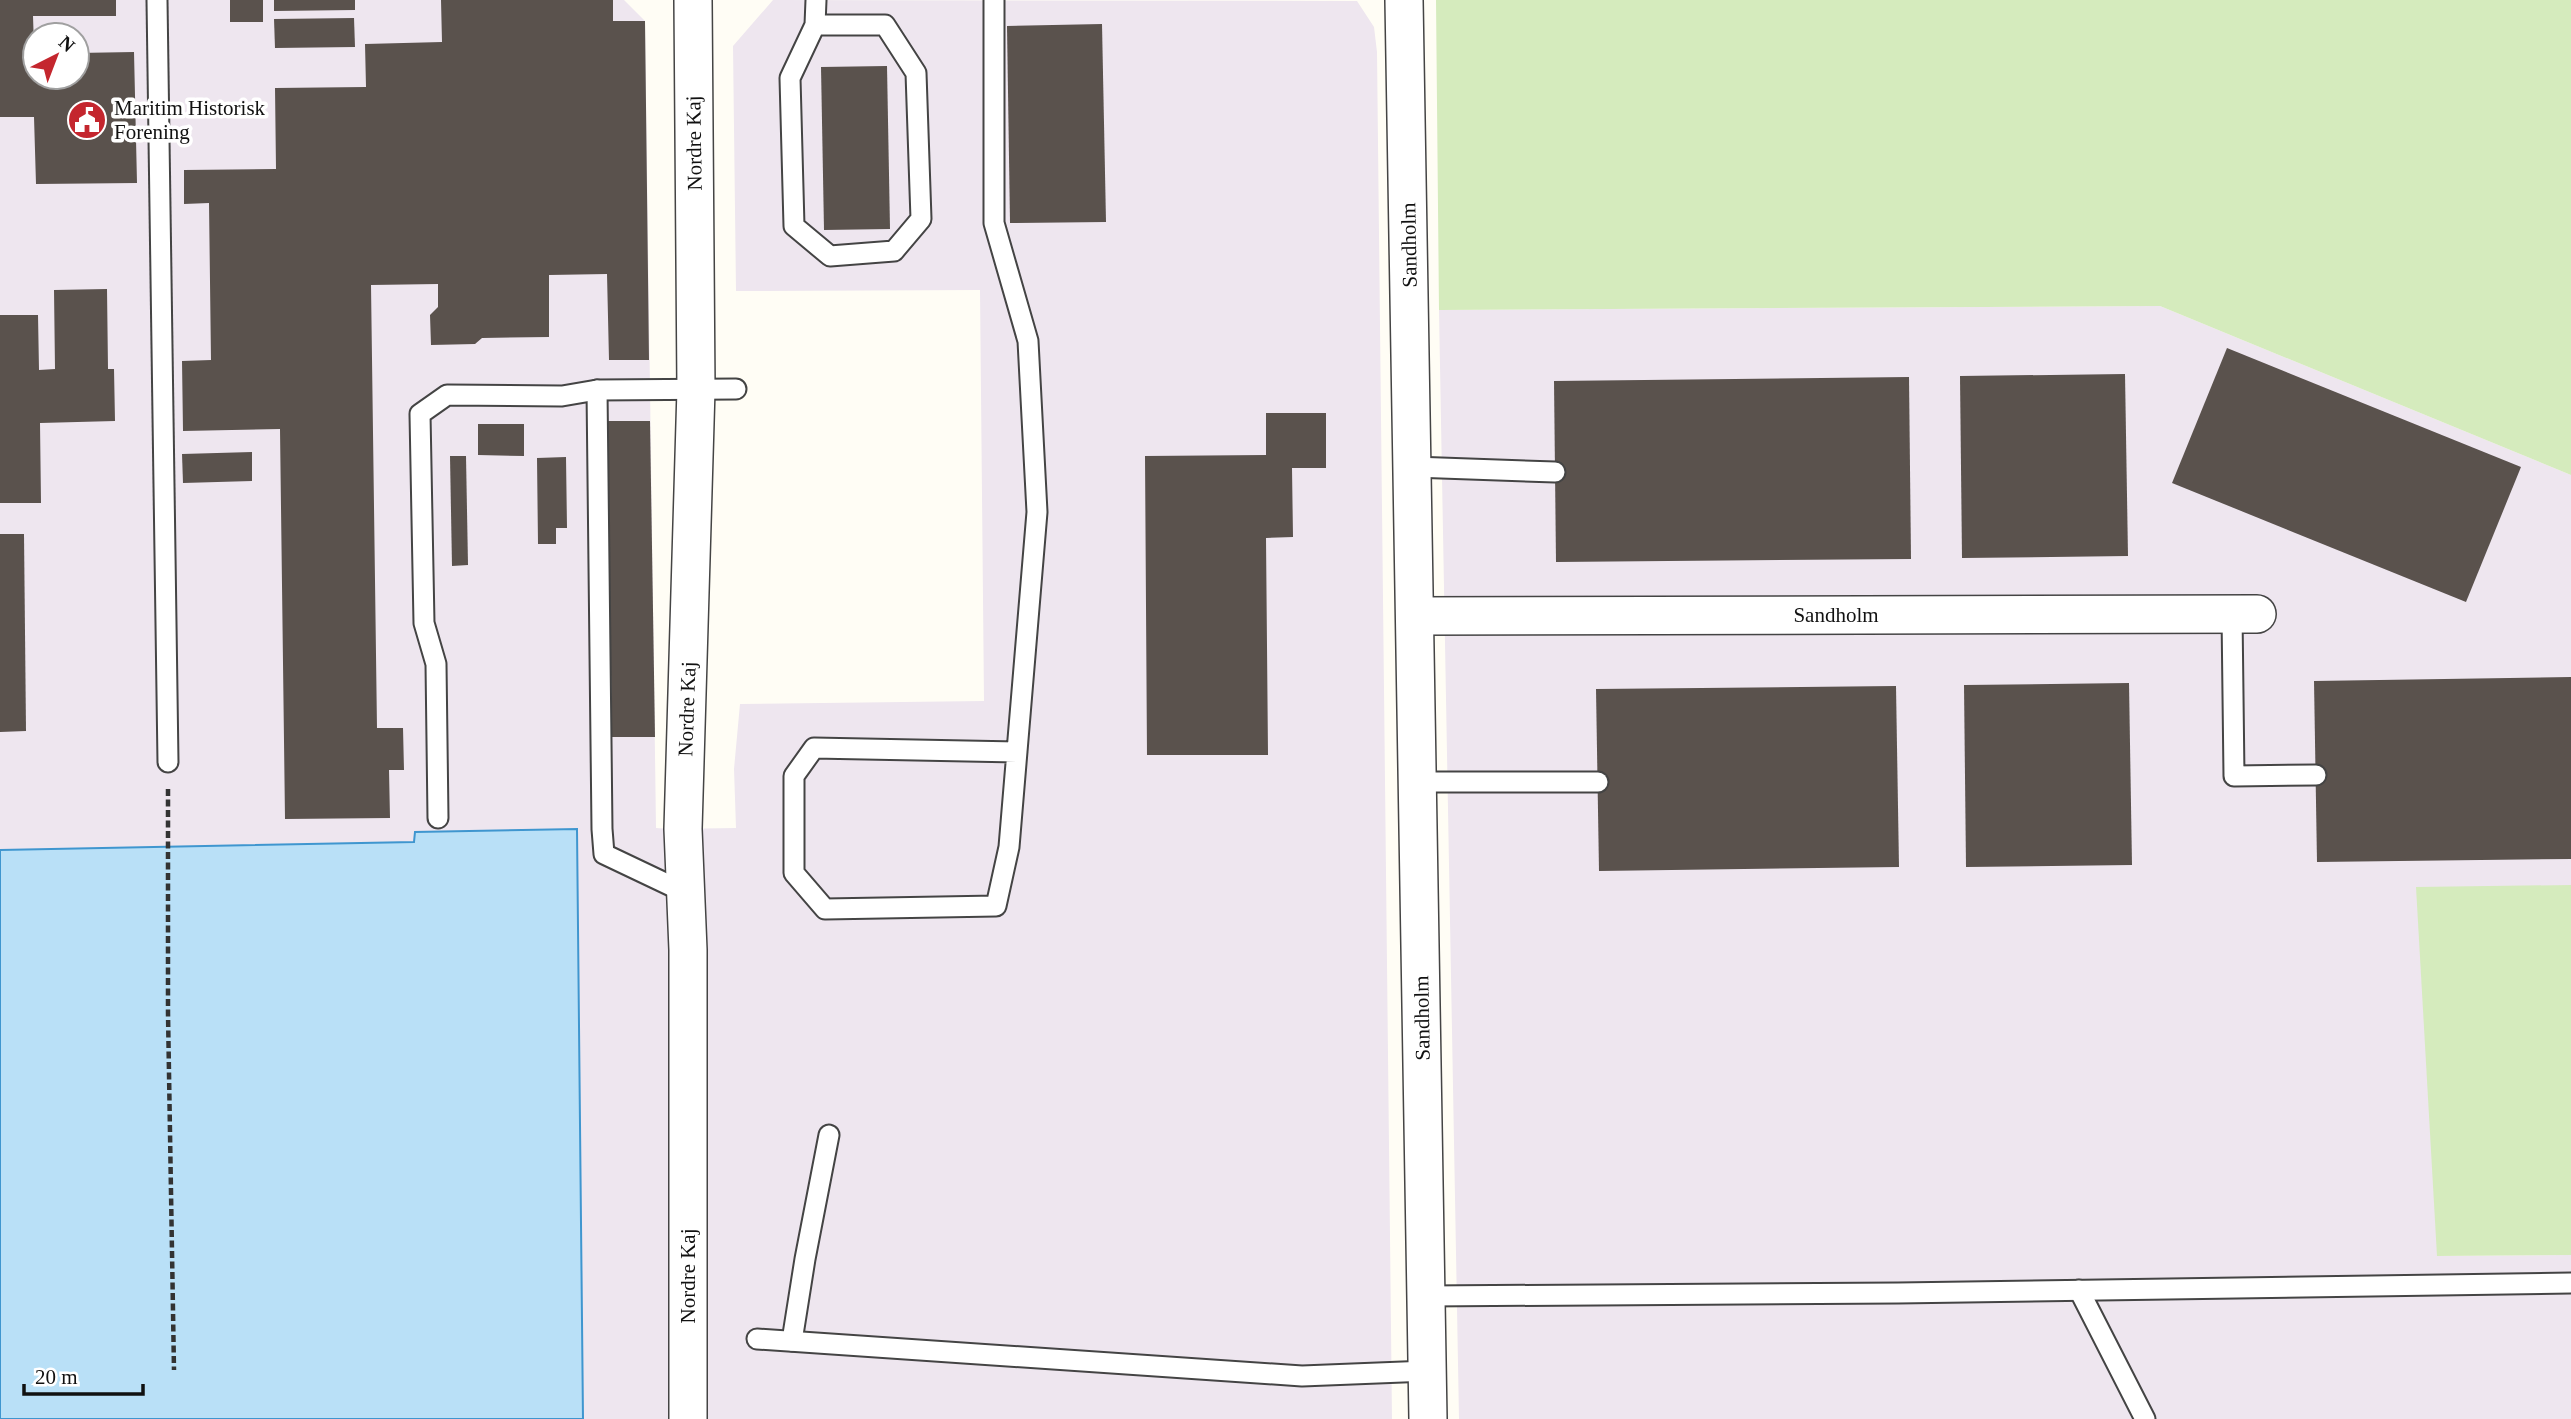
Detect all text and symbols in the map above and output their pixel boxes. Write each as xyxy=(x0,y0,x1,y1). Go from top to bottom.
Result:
north arrow xyxy=(21,21,91,91)
text: N xyxy=(55,31,79,56)
street label: Nordre Kaj xyxy=(681,95,707,191)
place label: Maritim Historisk Forening xyxy=(114,96,266,144)
public building icon: Maritim Historisk Forening xyxy=(66,99,108,141)
street label: Sandholm xyxy=(1396,202,1422,288)
street label: Sandholm xyxy=(1793,603,1879,627)
street label: Nordre Kaj xyxy=(673,661,701,757)
street label: Sandholm xyxy=(1409,975,1435,1061)
street label: Nordre Kaj xyxy=(676,1228,700,1324)
scale bar xyxy=(24,1352,144,1396)
text: 20 m xyxy=(35,1365,78,1389)

